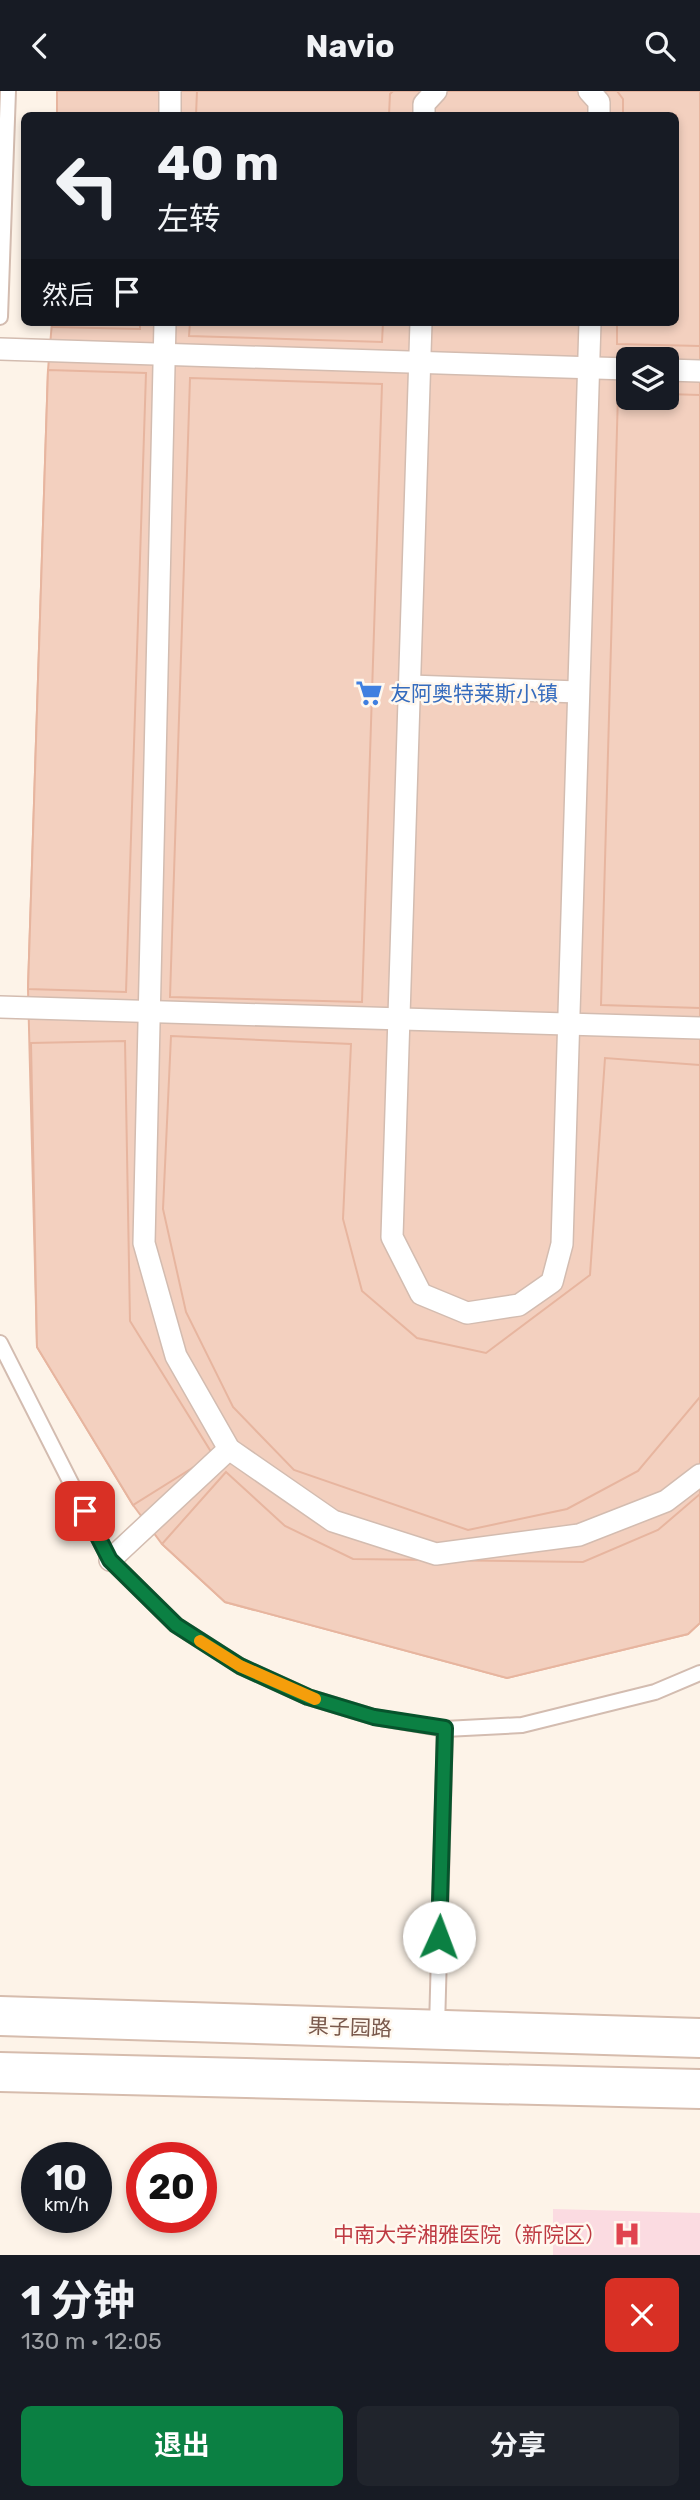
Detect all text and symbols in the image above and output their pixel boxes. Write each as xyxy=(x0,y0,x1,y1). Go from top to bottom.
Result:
icon: back xyxy=(21,27,59,65)
text: Navio xyxy=(305,27,395,65)
icon: search xyxy=(641,27,679,65)
text: 40 m xyxy=(157,134,279,192)
icon: left xyxy=(42,140,133,231)
text: 左转 xyxy=(157,200,221,238)
icon: arrive xyxy=(108,273,146,311)
text: 然后 xyxy=(42,280,94,311)
map controls xyxy=(616,347,679,410)
button: layers xyxy=(616,347,679,410)
supermarket icon: 友阿奥特莱斯小镇 xyxy=(354,678,384,708)
place label: 友阿奥特莱斯小镇 xyxy=(390,681,558,706)
pin xyxy=(55,1481,115,1541)
icon: arrive xyxy=(66,1492,104,1530)
position arrow xyxy=(402,1900,476,1974)
street label: 果子园路 xyxy=(308,2013,392,2041)
speed limit sign: 20 xyxy=(126,2142,217,2233)
text: 10 xyxy=(46,2157,87,2199)
text: km/h xyxy=(44,2194,89,2216)
hospital icon: 中南大学湘雅医院（新院区） xyxy=(612,2219,642,2249)
place label: 中南大学湘雅医院（新院区） xyxy=(333,2222,606,2247)
text: 1 分钟 xyxy=(21,2276,135,2326)
button: close xyxy=(605,2278,679,2352)
text: 130 m · 12:05 xyxy=(21,2327,162,2355)
button: 退出 xyxy=(21,2406,343,2486)
button: 分享 xyxy=(357,2406,679,2486)

